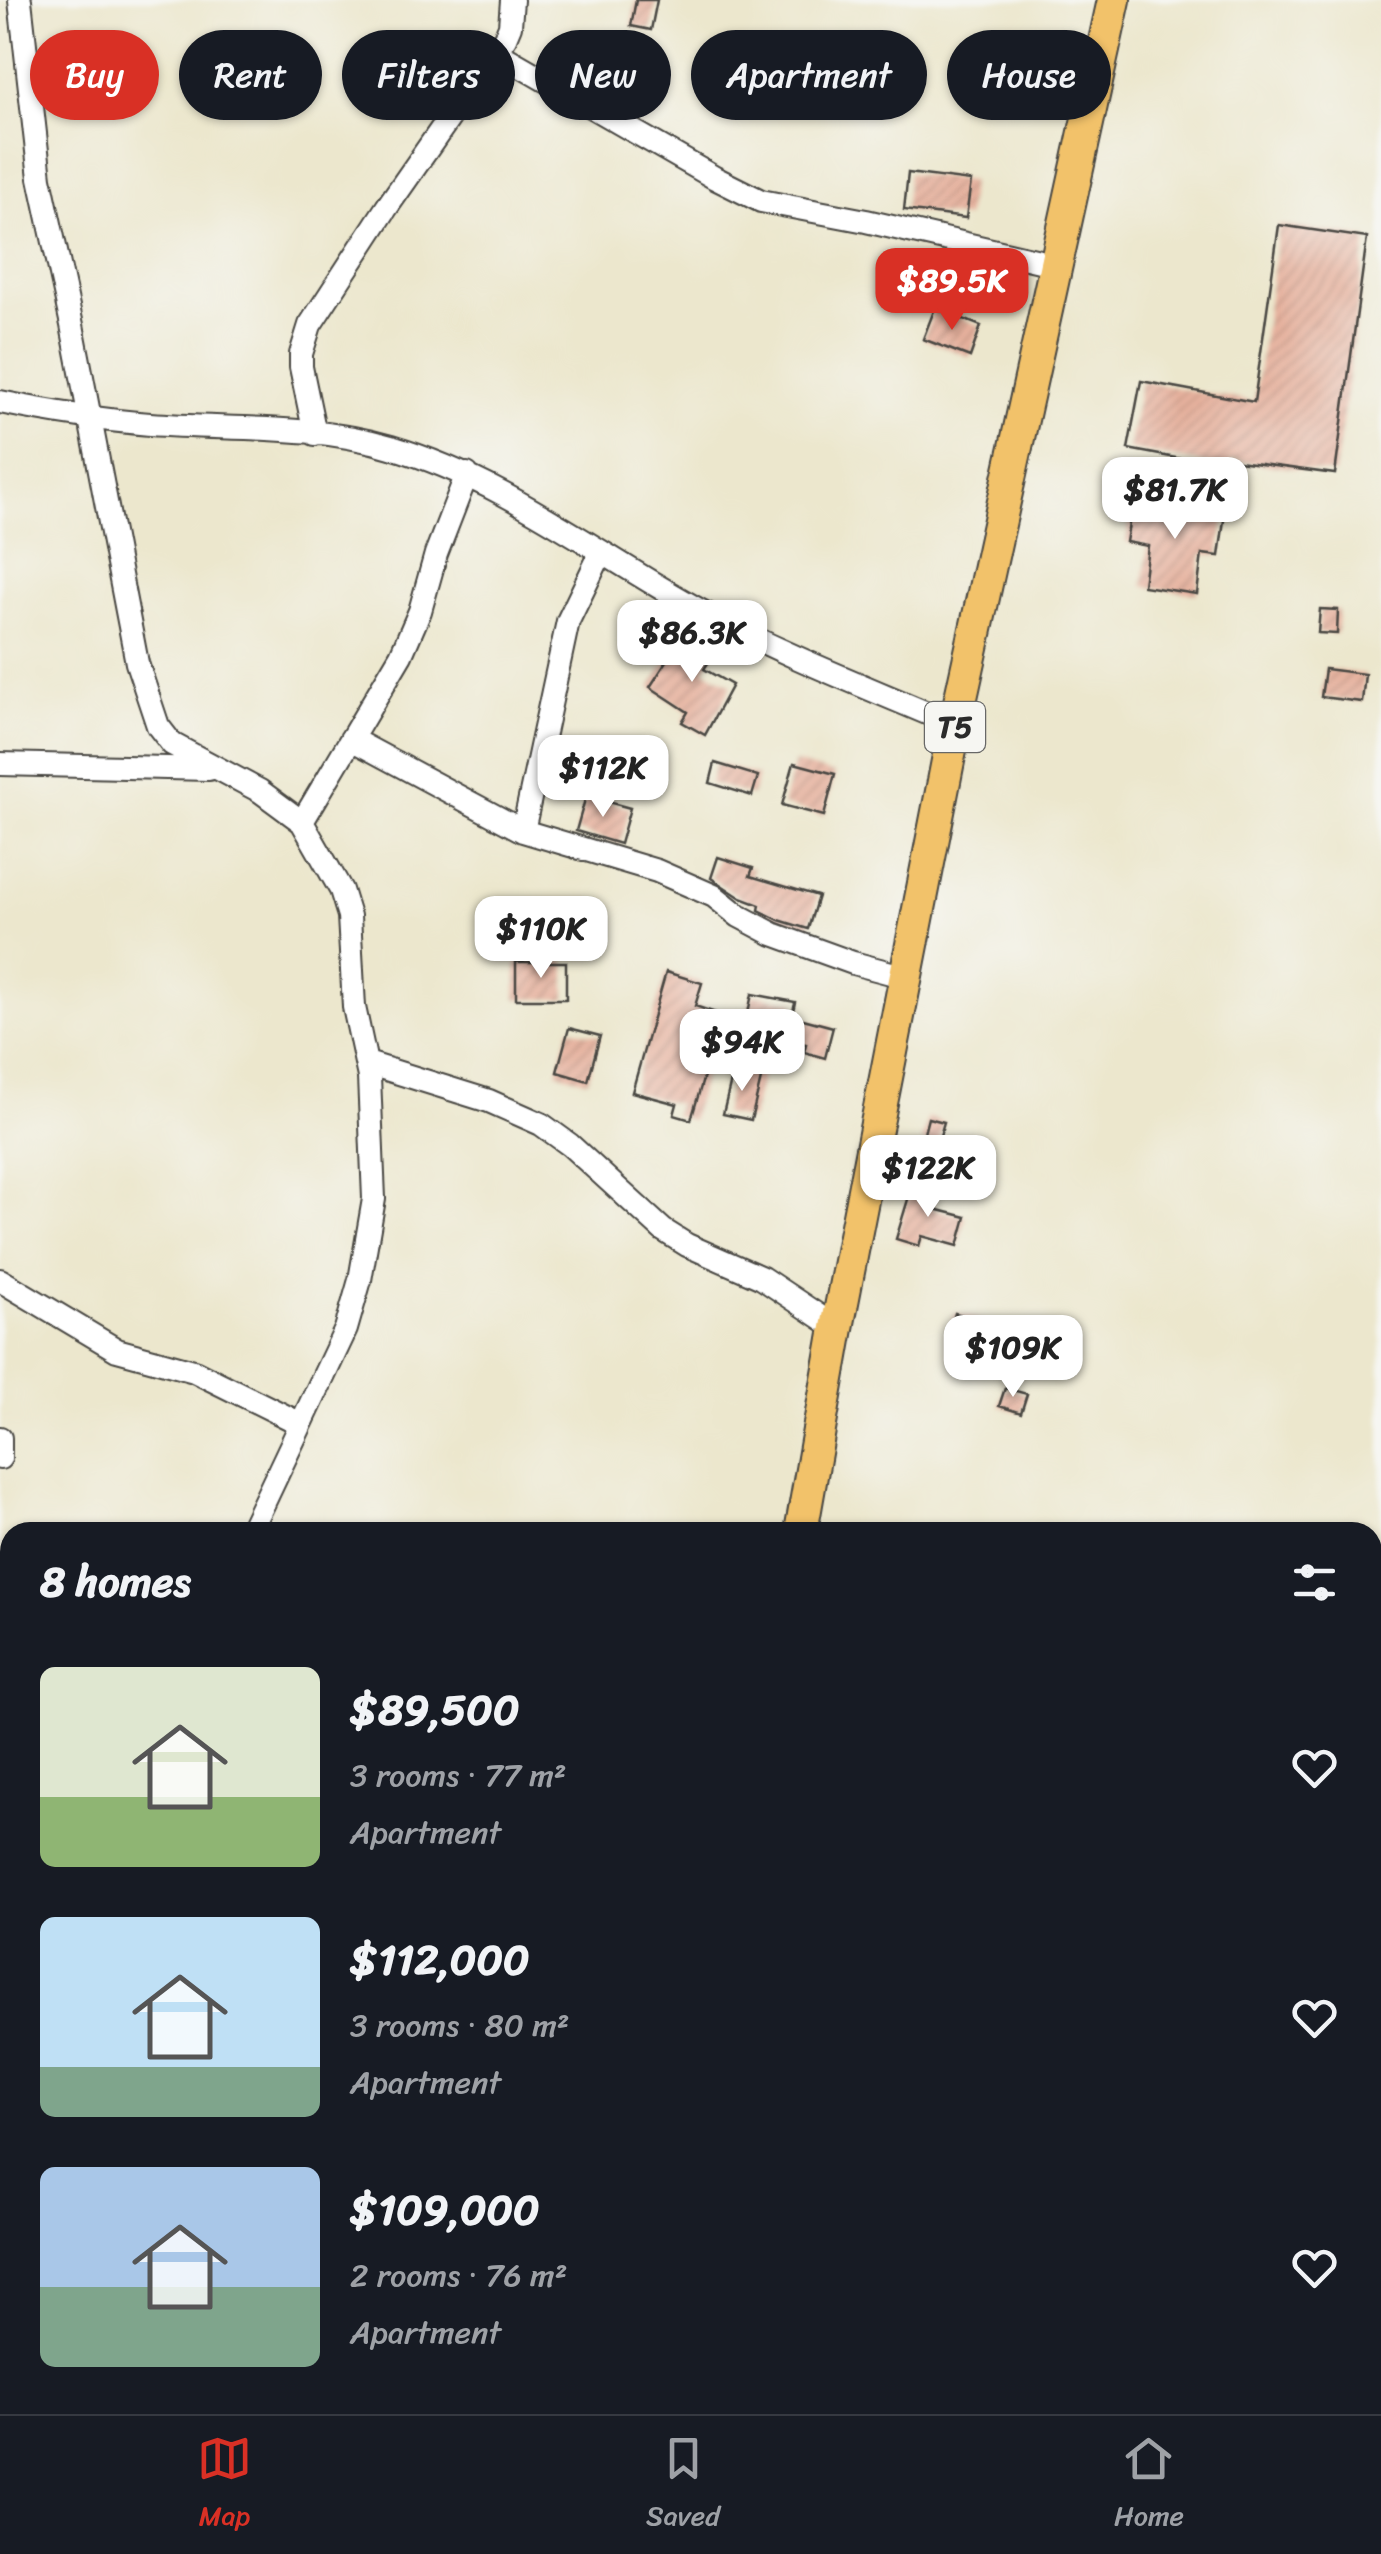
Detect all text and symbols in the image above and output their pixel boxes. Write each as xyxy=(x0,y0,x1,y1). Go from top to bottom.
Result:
chip: Buy xyxy=(30,30,159,120)
chip: Rent xyxy=(179,30,322,120)
chip: Filters xyxy=(342,30,515,120)
chip: New xyxy=(535,30,671,120)
chip: Apartment xyxy=(691,30,927,120)
chip: House xyxy=(947,30,1111,120)
pin: $89.5K xyxy=(871,248,1033,333)
text: $89.5K xyxy=(897,252,1007,309)
pin: $81.7K xyxy=(1094,457,1256,542)
text: $81.7K xyxy=(1124,461,1226,518)
pin: $86.3K xyxy=(611,600,773,685)
text: $86.3K xyxy=(639,604,745,661)
road number: T5 xyxy=(925,702,985,752)
pin: $112K xyxy=(533,735,673,820)
text: $112K xyxy=(560,739,646,796)
pin: $110K xyxy=(471,896,611,981)
text: $110K xyxy=(497,900,585,957)
pin: $94K xyxy=(683,1009,801,1094)
text: $94K xyxy=(702,1013,782,1070)
pin: $122K xyxy=(858,1135,998,1220)
text: $122K xyxy=(882,1139,974,1196)
pin: $109K xyxy=(943,1315,1083,1400)
text: $109K xyxy=(966,1319,1060,1376)
text: 8 homes xyxy=(40,1545,191,1619)
icon: filters xyxy=(1287,1555,1342,1610)
text: $89,500 xyxy=(350,1673,519,1747)
icon: home xyxy=(120,1707,240,1827)
icon: heart xyxy=(1287,1740,1342,1795)
text: 3 rooms · 77 m² xyxy=(350,1747,566,1804)
text: Apartment xyxy=(350,1804,501,1861)
text: $112,000 xyxy=(350,1923,529,1997)
icon: home xyxy=(120,1957,240,2077)
icon: heart xyxy=(1287,1990,1342,2045)
text: 3 rooms · 80 m² xyxy=(350,1997,569,2054)
text: Apartment xyxy=(350,2054,501,2111)
text: $109,000 xyxy=(350,2173,540,2247)
icon: home xyxy=(120,2207,240,2327)
icon: heart xyxy=(1287,2240,1342,2295)
text: 2 rooms · 76 m² xyxy=(350,2247,567,2304)
text: Apartment xyxy=(350,2304,501,2361)
tab: Map xyxy=(197,2431,252,2540)
tab: Saved xyxy=(646,2431,720,2540)
tab: Home xyxy=(1114,2431,1184,2540)

